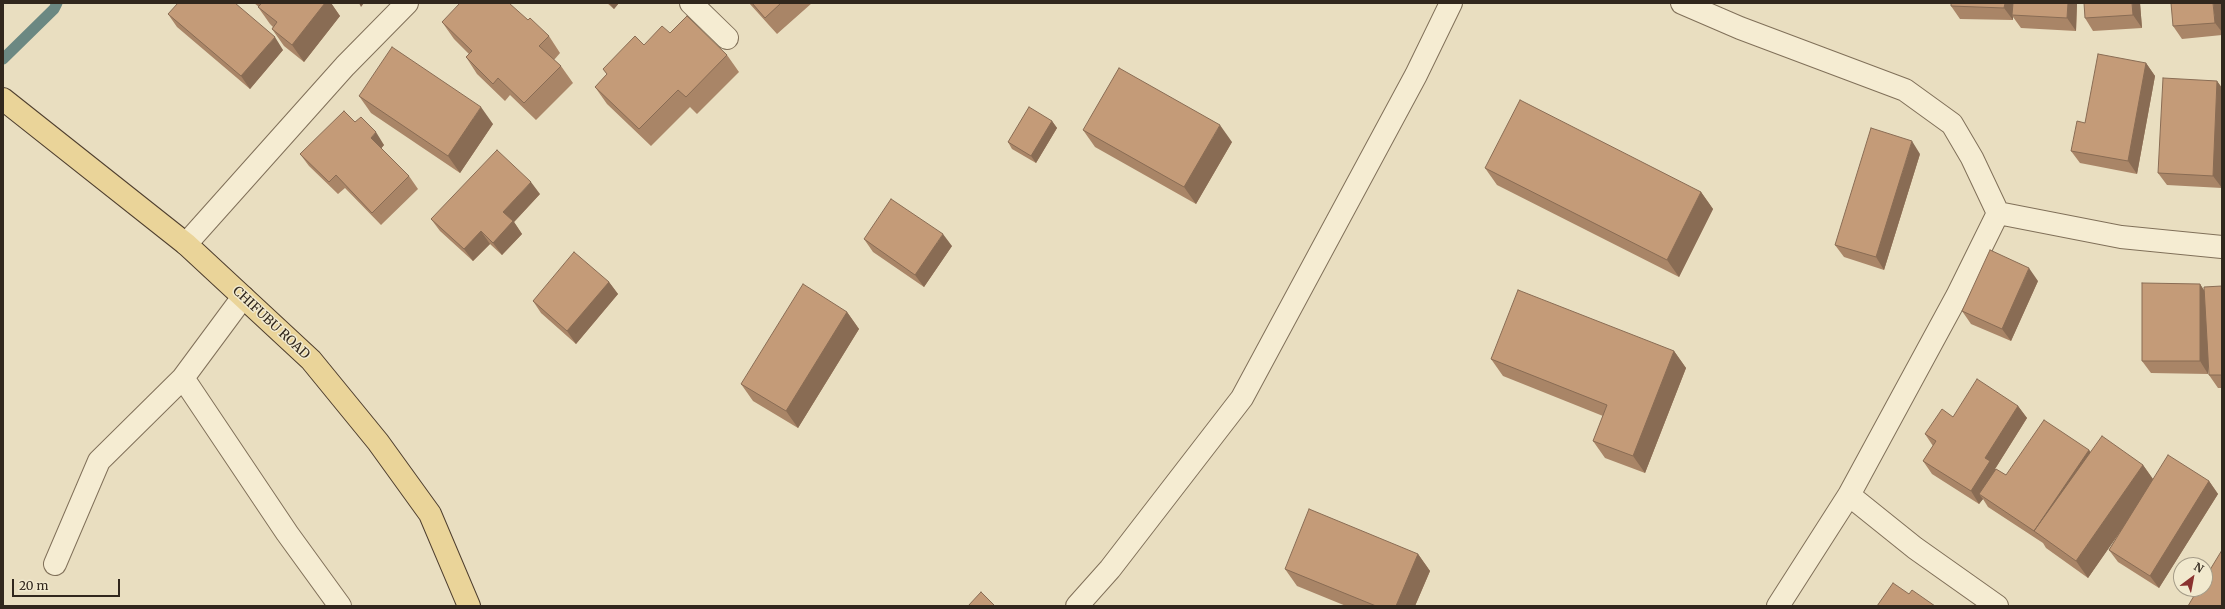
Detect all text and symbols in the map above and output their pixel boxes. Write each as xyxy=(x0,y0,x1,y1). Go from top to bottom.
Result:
street label: CHIFUBU ROAD xyxy=(229,283,313,363)
north arrow xyxy=(2173,557,2213,597)
text: N xyxy=(2191,559,2206,576)
scale bar xyxy=(14,571,122,597)
text: 20 m xyxy=(19,578,48,593)

